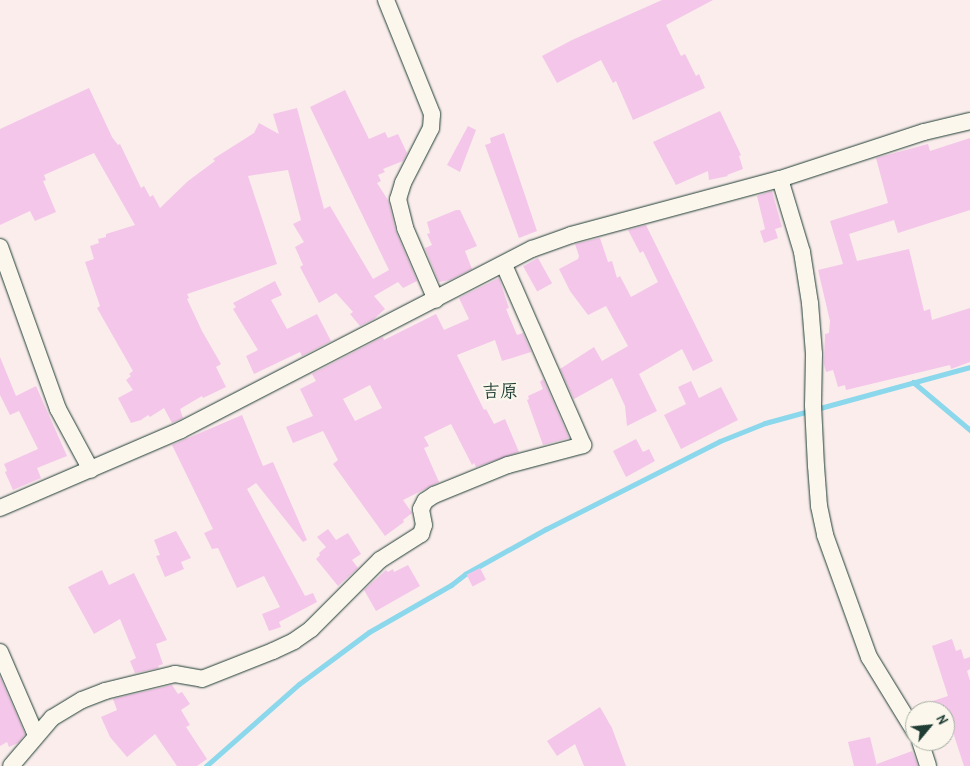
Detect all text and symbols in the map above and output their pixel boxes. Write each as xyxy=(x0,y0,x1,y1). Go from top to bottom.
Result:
district label: 吉原 xyxy=(482,380,518,402)
north arrow xyxy=(905,701,955,751)
text: N xyxy=(933,711,953,727)

